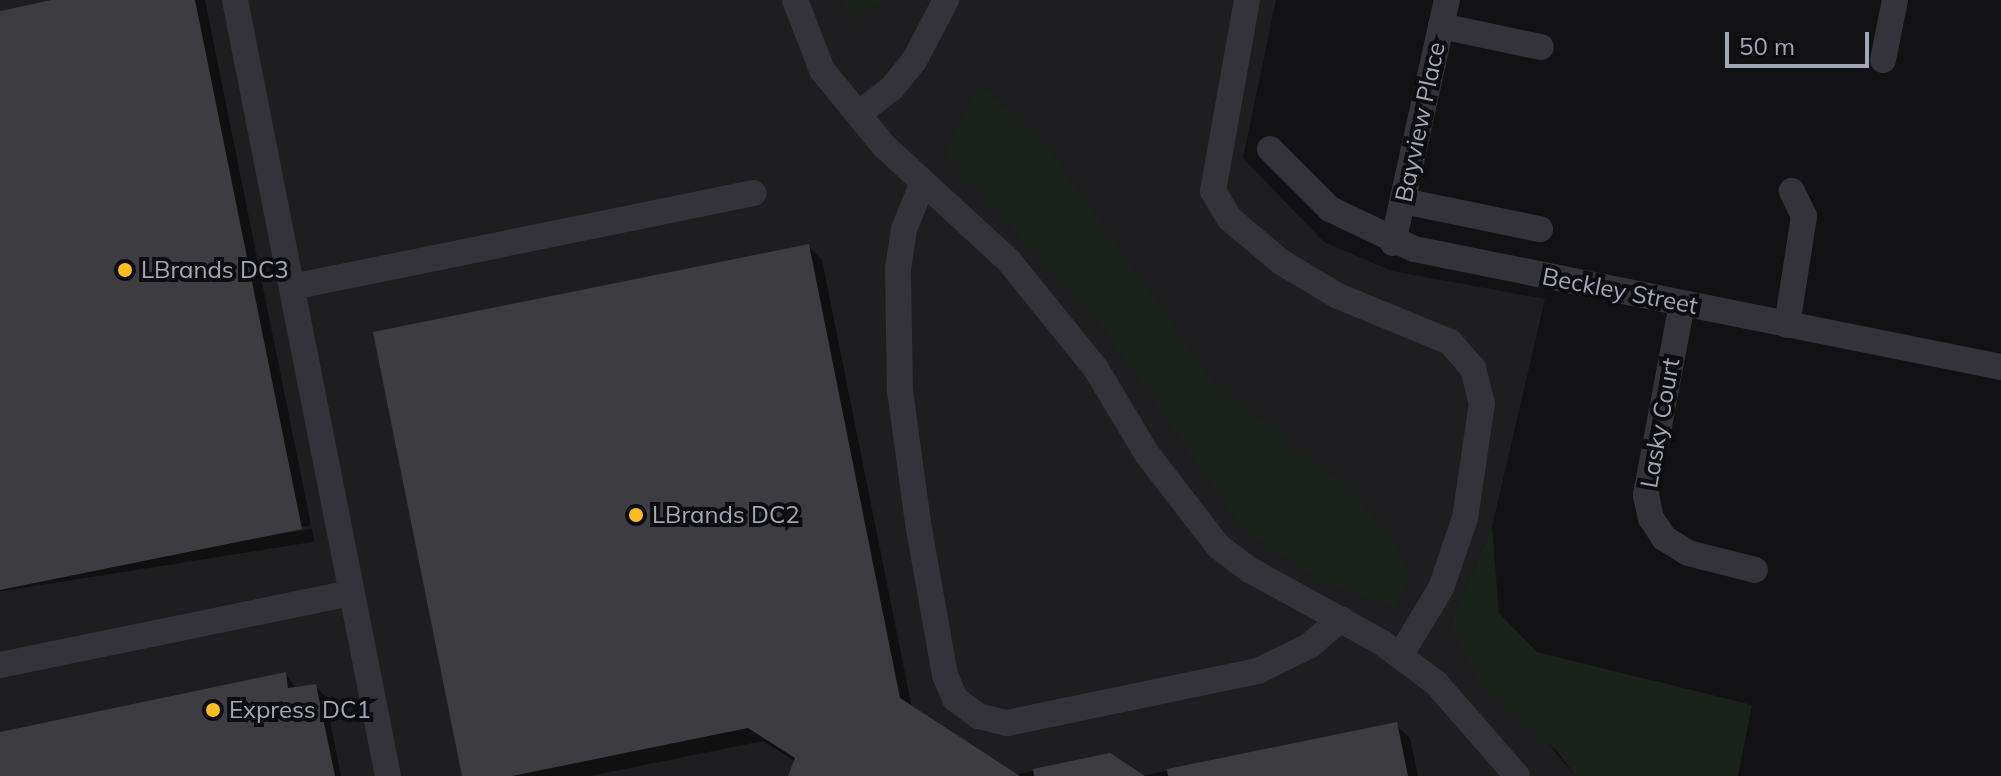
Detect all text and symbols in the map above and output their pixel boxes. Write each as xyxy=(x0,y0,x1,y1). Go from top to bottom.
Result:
scale bar xyxy=(1729,16,1873,66)
text: 50 m xyxy=(1739,31,1795,61)
street label: Bayview Place xyxy=(1389,40,1451,204)
place label: LBrands DC3 xyxy=(141,256,289,284)
marker: LBrands DC3 xyxy=(116,261,134,279)
street label: Beckley Street xyxy=(1540,262,1700,320)
street label: Lasky Court xyxy=(1634,356,1686,490)
place label: LBrands DC2 xyxy=(652,501,800,529)
marker: LBrands DC2 xyxy=(627,506,645,524)
place label: Express DC1 xyxy=(229,696,371,724)
marker: Express DC1 xyxy=(204,701,222,719)

